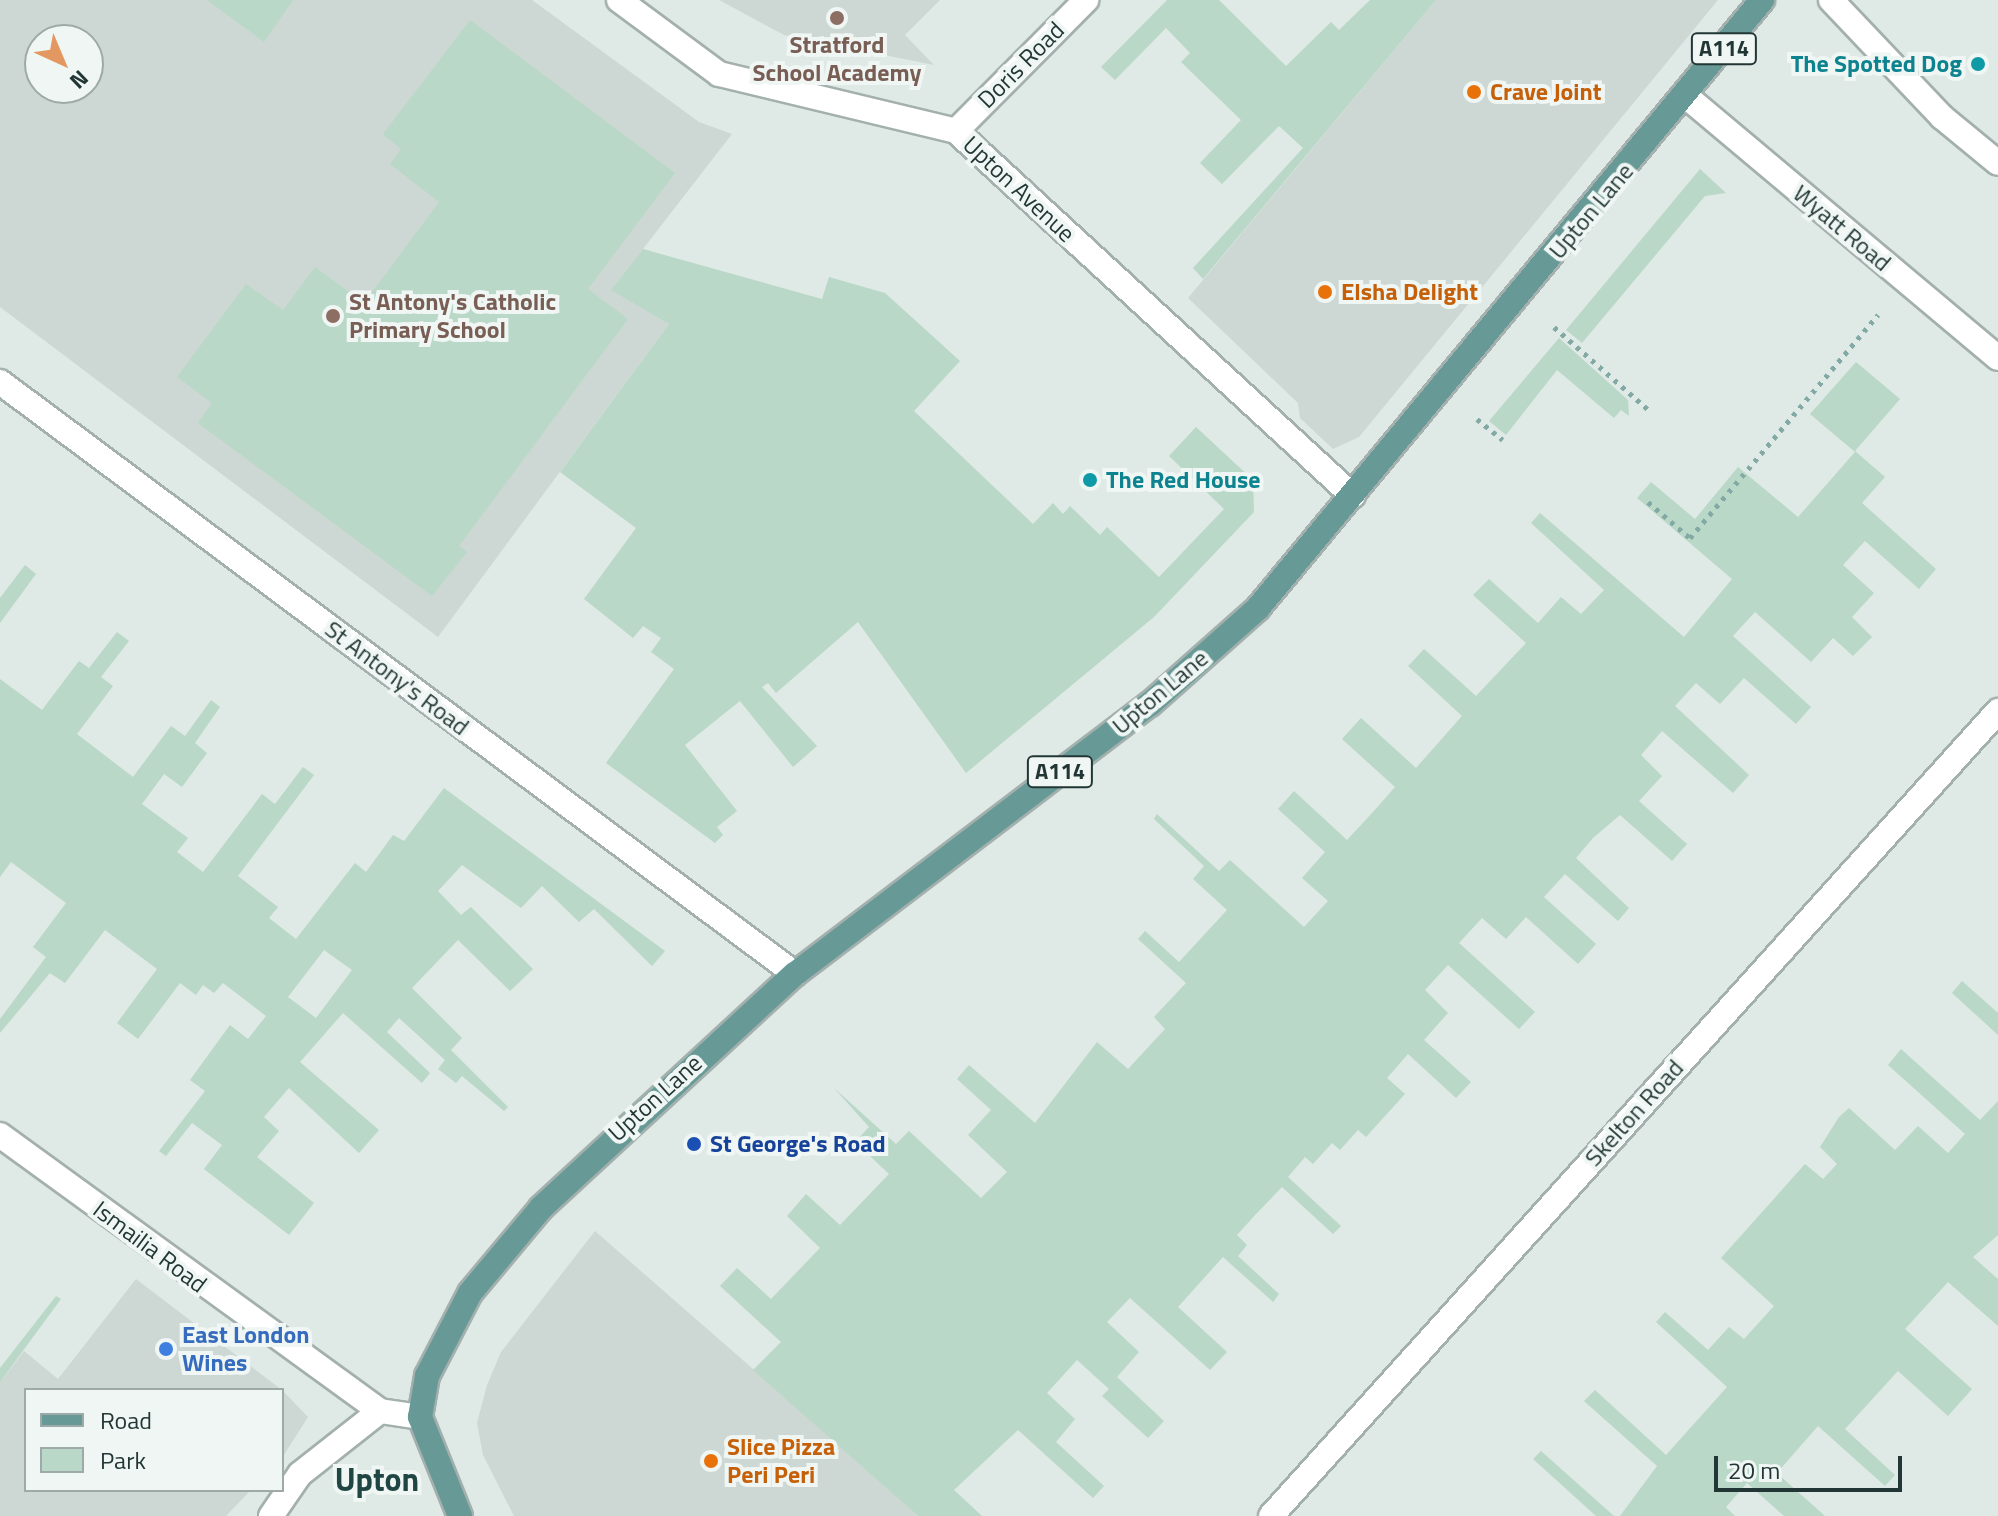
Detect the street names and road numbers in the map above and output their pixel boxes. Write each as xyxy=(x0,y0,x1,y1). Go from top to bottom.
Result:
street label: Doris Road xyxy=(972,16,1070,114)
road number: A114 xyxy=(1690,31,1758,67)
street label: Upton Avenue xyxy=(957,130,1081,248)
street label: Upton Lane xyxy=(1543,157,1639,265)
street label: Wyatt Road xyxy=(1787,179,1897,277)
street label: St Antony's Road xyxy=(320,615,474,741)
street label: Upton Lane xyxy=(1106,644,1214,740)
road number: A114 xyxy=(1026,754,1094,790)
street label: Upton Lane xyxy=(602,1049,708,1147)
street label: Skelton Road xyxy=(1579,1054,1689,1172)
street label: Ismailia Road xyxy=(88,1195,212,1299)

